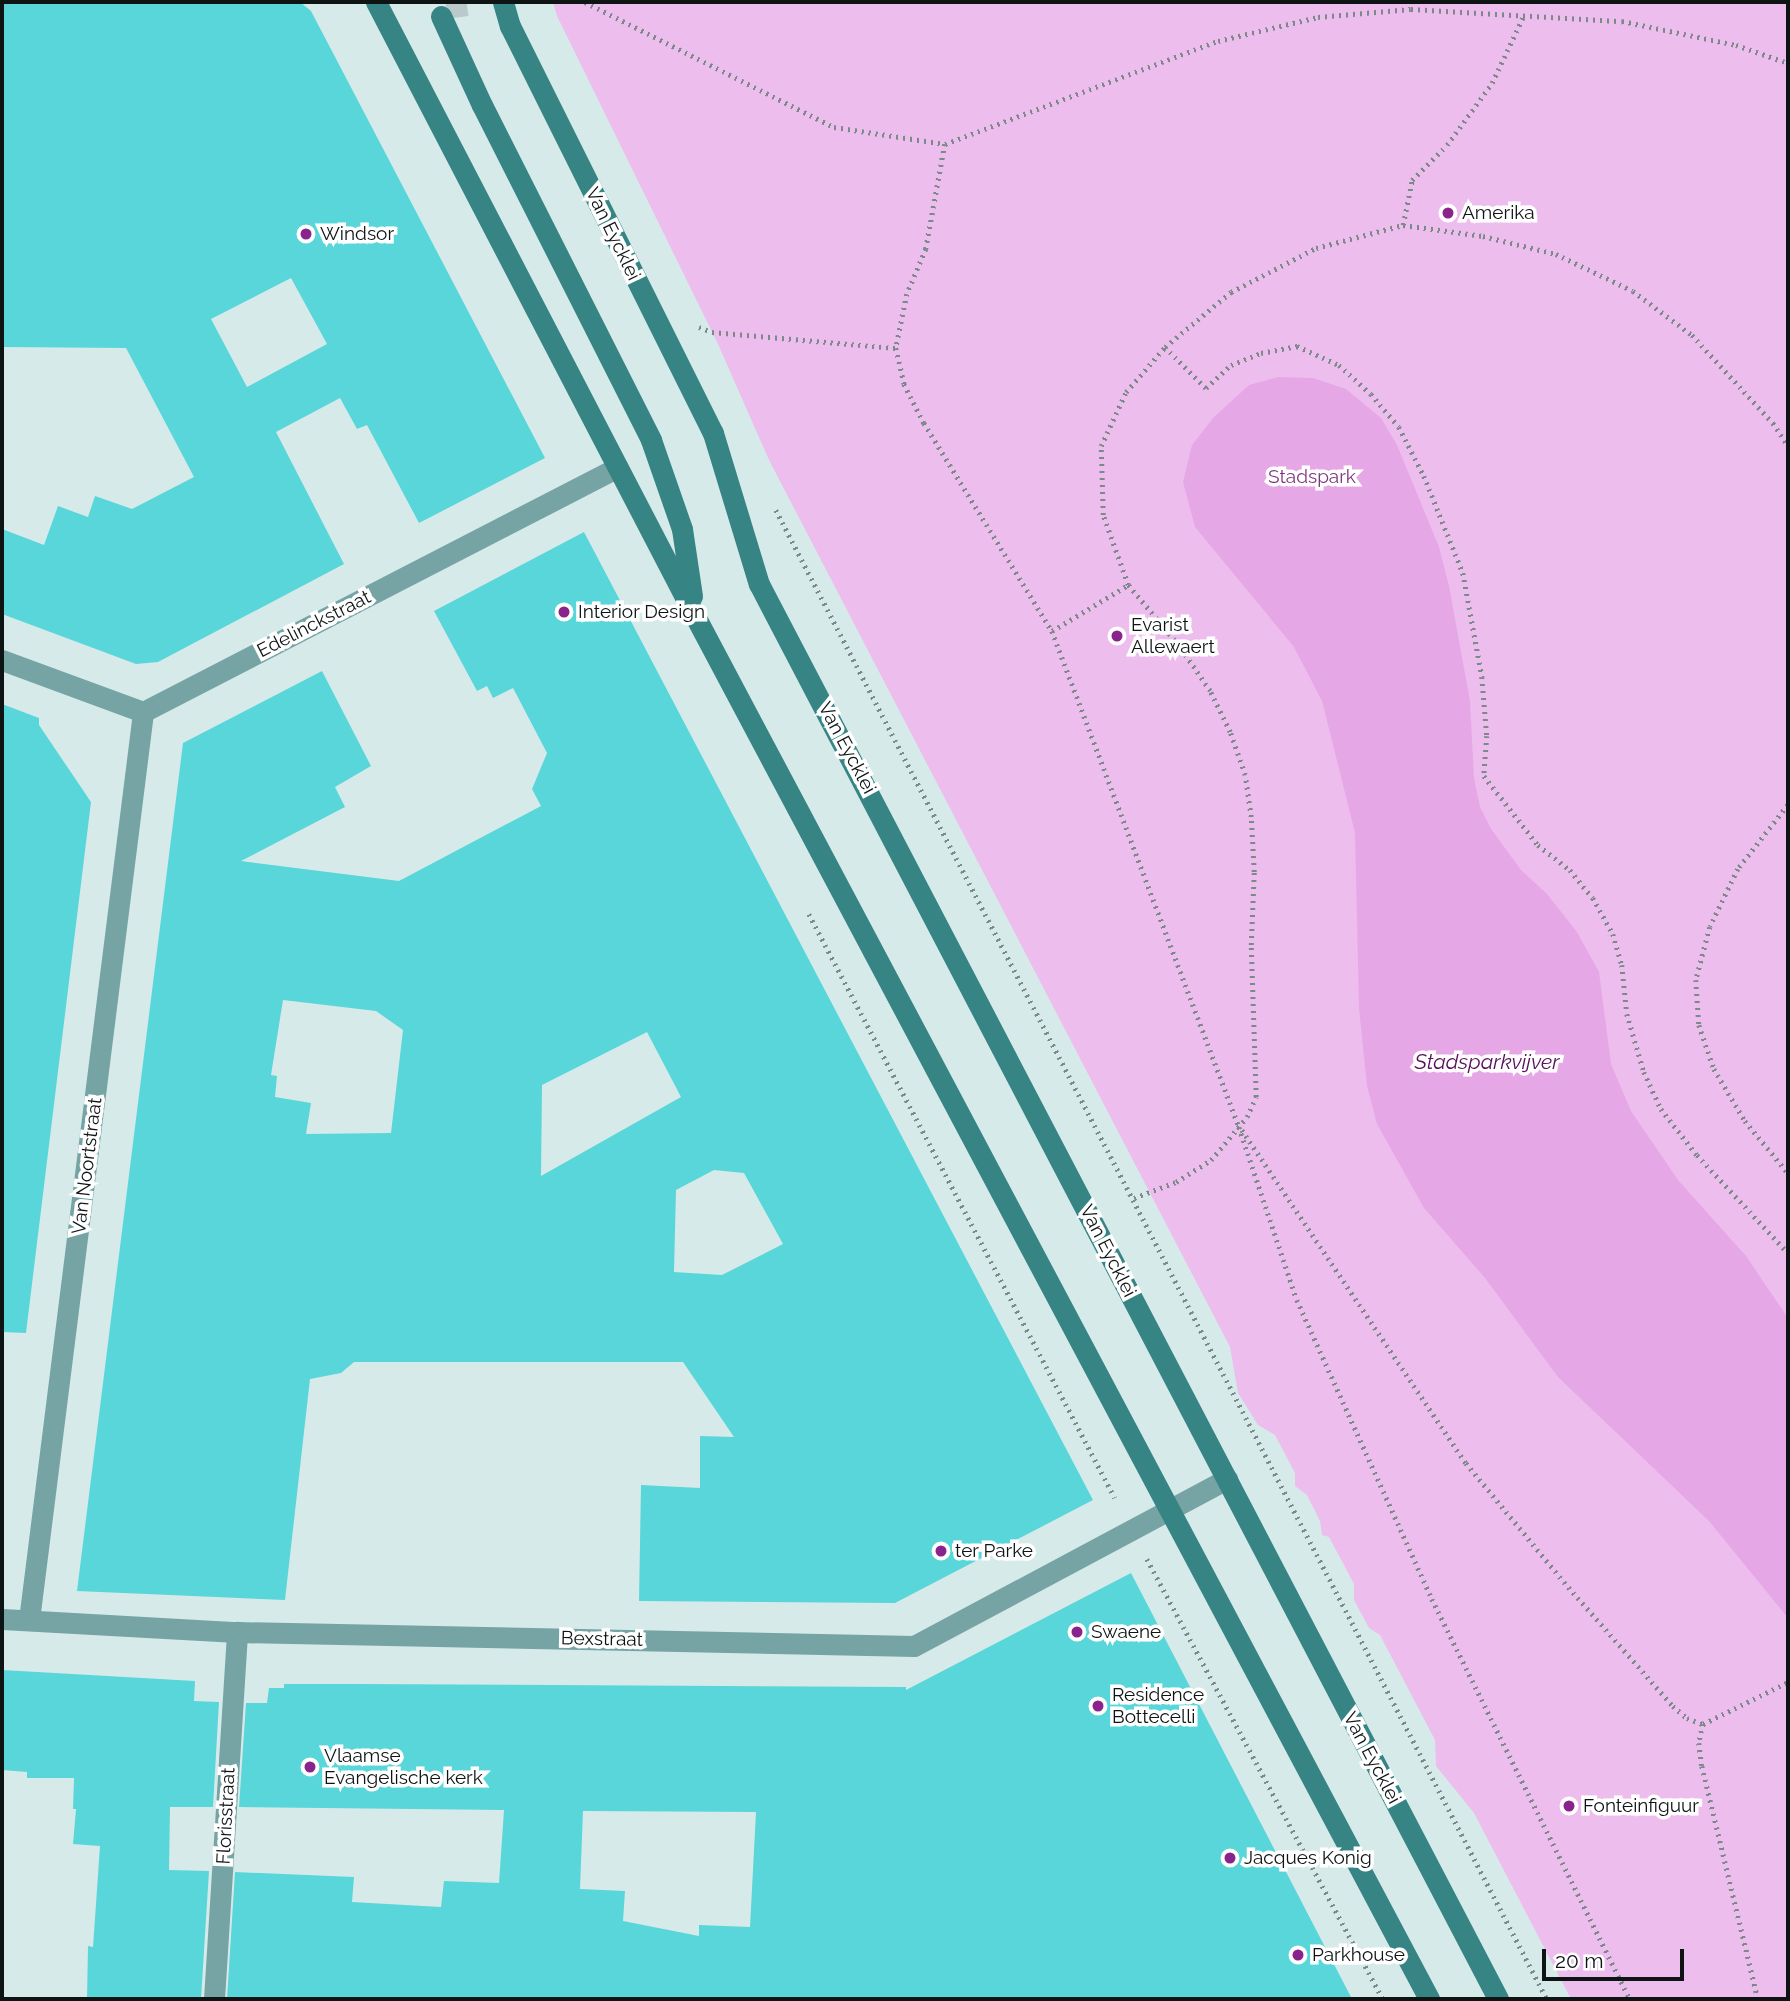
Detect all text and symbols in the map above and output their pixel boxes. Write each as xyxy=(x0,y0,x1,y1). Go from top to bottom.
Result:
street label: Van Eycklei xyxy=(581,184,645,284)
place label: Amerika xyxy=(1462,202,1535,224)
marker: Amerika xyxy=(1440,205,1456,221)
place label: Windsor xyxy=(320,223,394,245)
marker: Windsor xyxy=(298,226,314,242)
park label: Stadspark xyxy=(1268,466,1356,488)
street label: Edelinckstraat xyxy=(253,586,375,662)
place label: Interior Design xyxy=(578,601,706,623)
marker: Interior Design xyxy=(556,604,572,620)
place label: Evarist Allewaert xyxy=(1131,614,1215,658)
marker: Evarist Allewaert xyxy=(1109,628,1125,644)
street label: Van Eycklei xyxy=(813,698,881,798)
water label: Stadsparkvijver xyxy=(1415,1049,1559,1075)
street label: Van Noortstraat xyxy=(67,1096,107,1236)
street label: Van Eycklei xyxy=(1075,1201,1141,1301)
place label: ter Parke xyxy=(955,1540,1033,1562)
marker: ter Parke xyxy=(933,1543,949,1559)
place label: Swaene xyxy=(1091,1621,1161,1643)
marker: Swaene xyxy=(1069,1624,1085,1640)
street label: Bexstraat xyxy=(561,1627,643,1651)
place label: Residence Bottecelli xyxy=(1112,1684,1204,1728)
marker: Residence Bottecelli xyxy=(1090,1698,1106,1714)
street label: Van Eycklei xyxy=(1338,1708,1406,1808)
place label: Vlaamse Evangelische kerk xyxy=(324,1745,483,1789)
marker: Vlaamse Evangelische kerk xyxy=(302,1759,318,1775)
street label: Florisstraat xyxy=(212,1767,240,1865)
place label: Fonteinfiguur xyxy=(1583,1795,1699,1817)
marker: Fonteinfiguur xyxy=(1561,1798,1577,1814)
place label: Jacques Konig xyxy=(1244,1847,1372,1869)
marker: Jacques Konig xyxy=(1222,1850,1238,1866)
scale bar xyxy=(1545,1934,1687,1978)
place label: Parkhouse xyxy=(1312,1944,1405,1966)
marker: Parkhouse xyxy=(1290,1947,1306,1963)
text: 20 m xyxy=(1555,1948,1603,1973)

